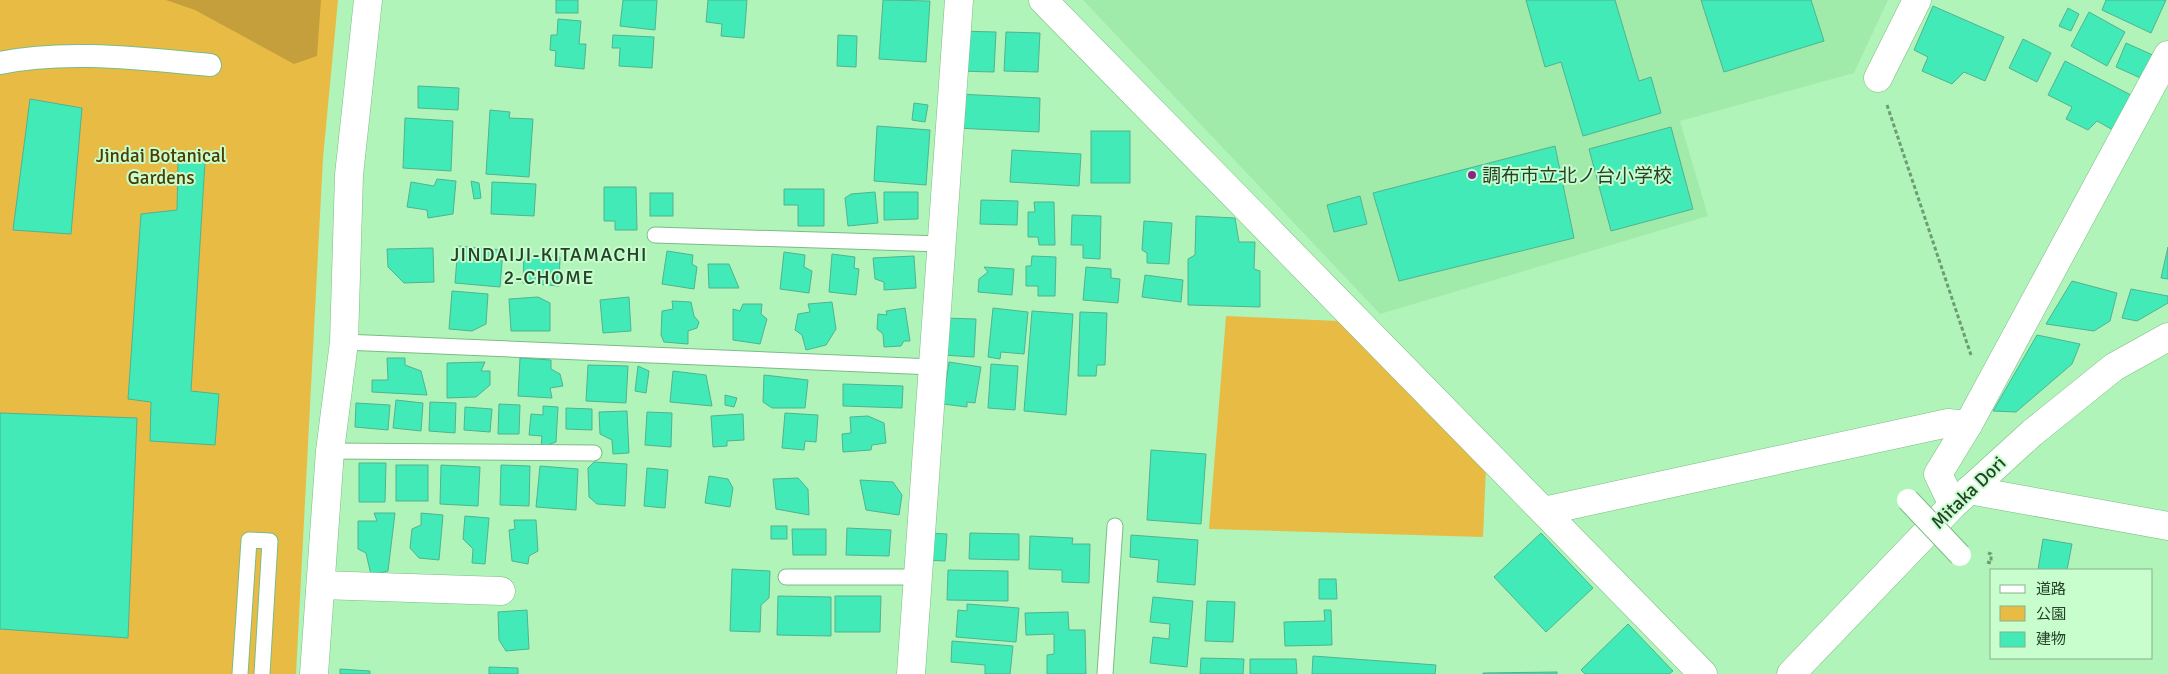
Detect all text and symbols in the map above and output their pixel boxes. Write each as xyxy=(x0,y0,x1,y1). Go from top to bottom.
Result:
park label: Jindai Botanical Gardens xyxy=(96,144,226,190)
place label: 調布市立北ノ台小学校 xyxy=(1482,164,1672,188)
marker: 調布市立北ノ台小学校 xyxy=(1466,169,1478,181)
district label: JINDAIJI-KITAMACHI 2-CHOME xyxy=(450,242,648,290)
street label: Mitaka Dori xyxy=(1926,451,2011,534)
legend xyxy=(1990,569,2153,659)
text: 道路 xyxy=(2036,580,2066,598)
text: 公園 xyxy=(2036,605,2066,623)
text: 建物 xyxy=(2036,630,2066,648)

